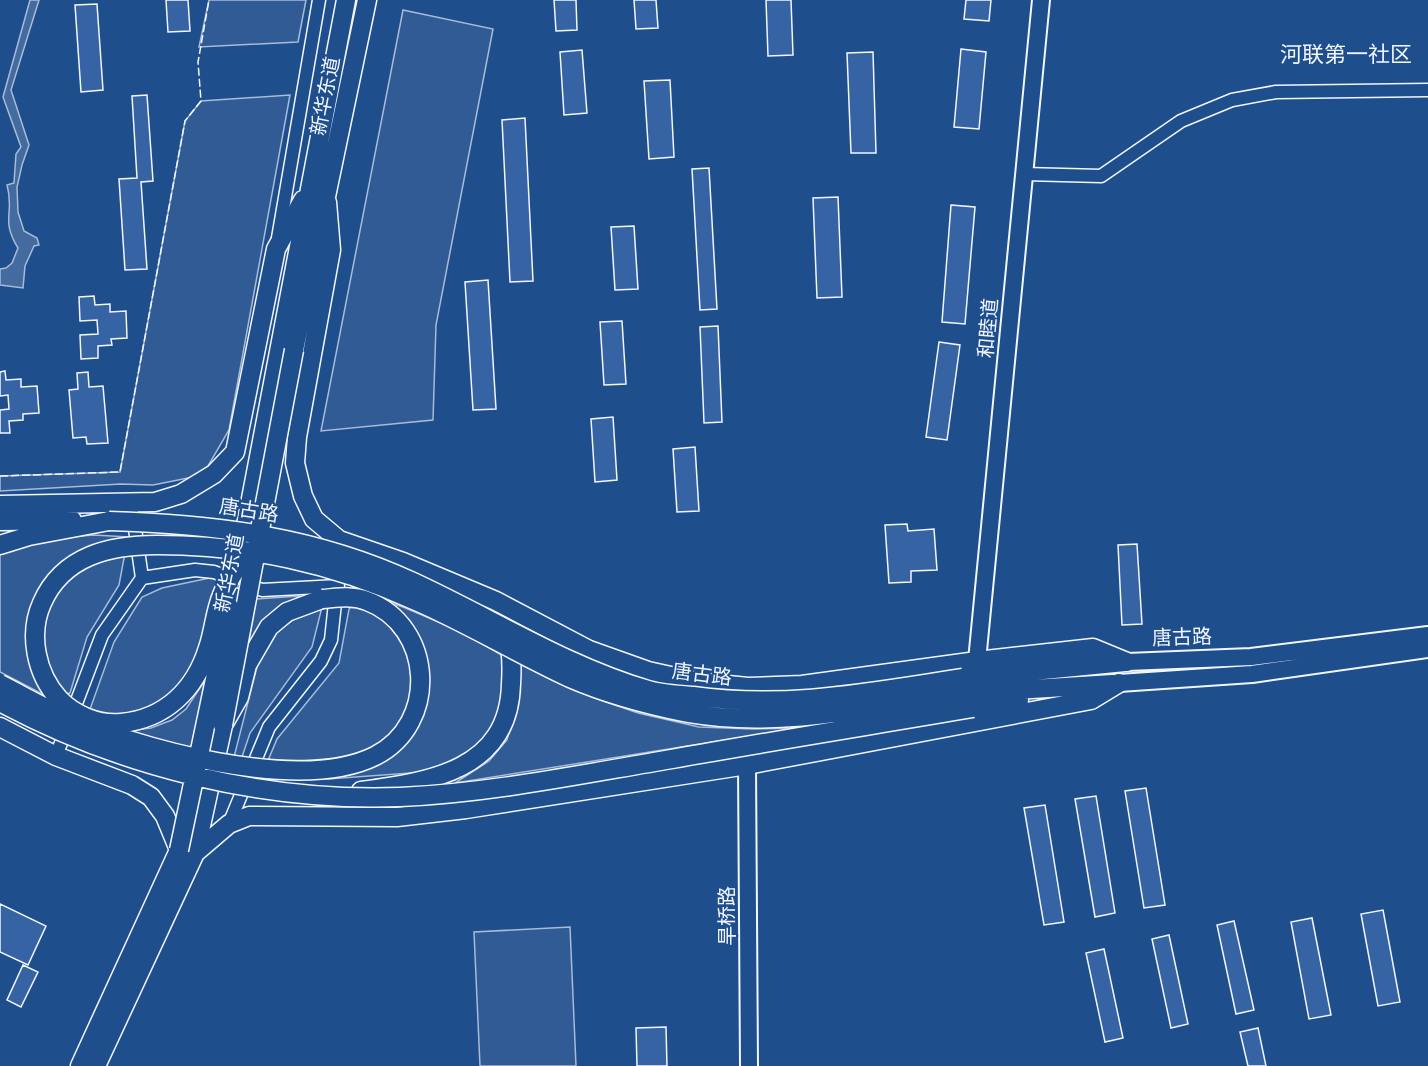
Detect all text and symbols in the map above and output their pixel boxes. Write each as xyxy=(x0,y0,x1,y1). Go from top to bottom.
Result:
district label: 河联第一社区 xyxy=(1280,40,1412,66)
street label: 新华东道 xyxy=(305,54,343,137)
street label: 和睦道 xyxy=(972,297,1002,359)
street label: 唐古路 xyxy=(218,492,281,526)
street label: 新华东道 xyxy=(209,531,247,614)
street label: 唐古路 xyxy=(1152,623,1212,649)
street label: 唐古路 xyxy=(671,657,733,689)
street label: 旱桥路 xyxy=(714,886,738,946)

